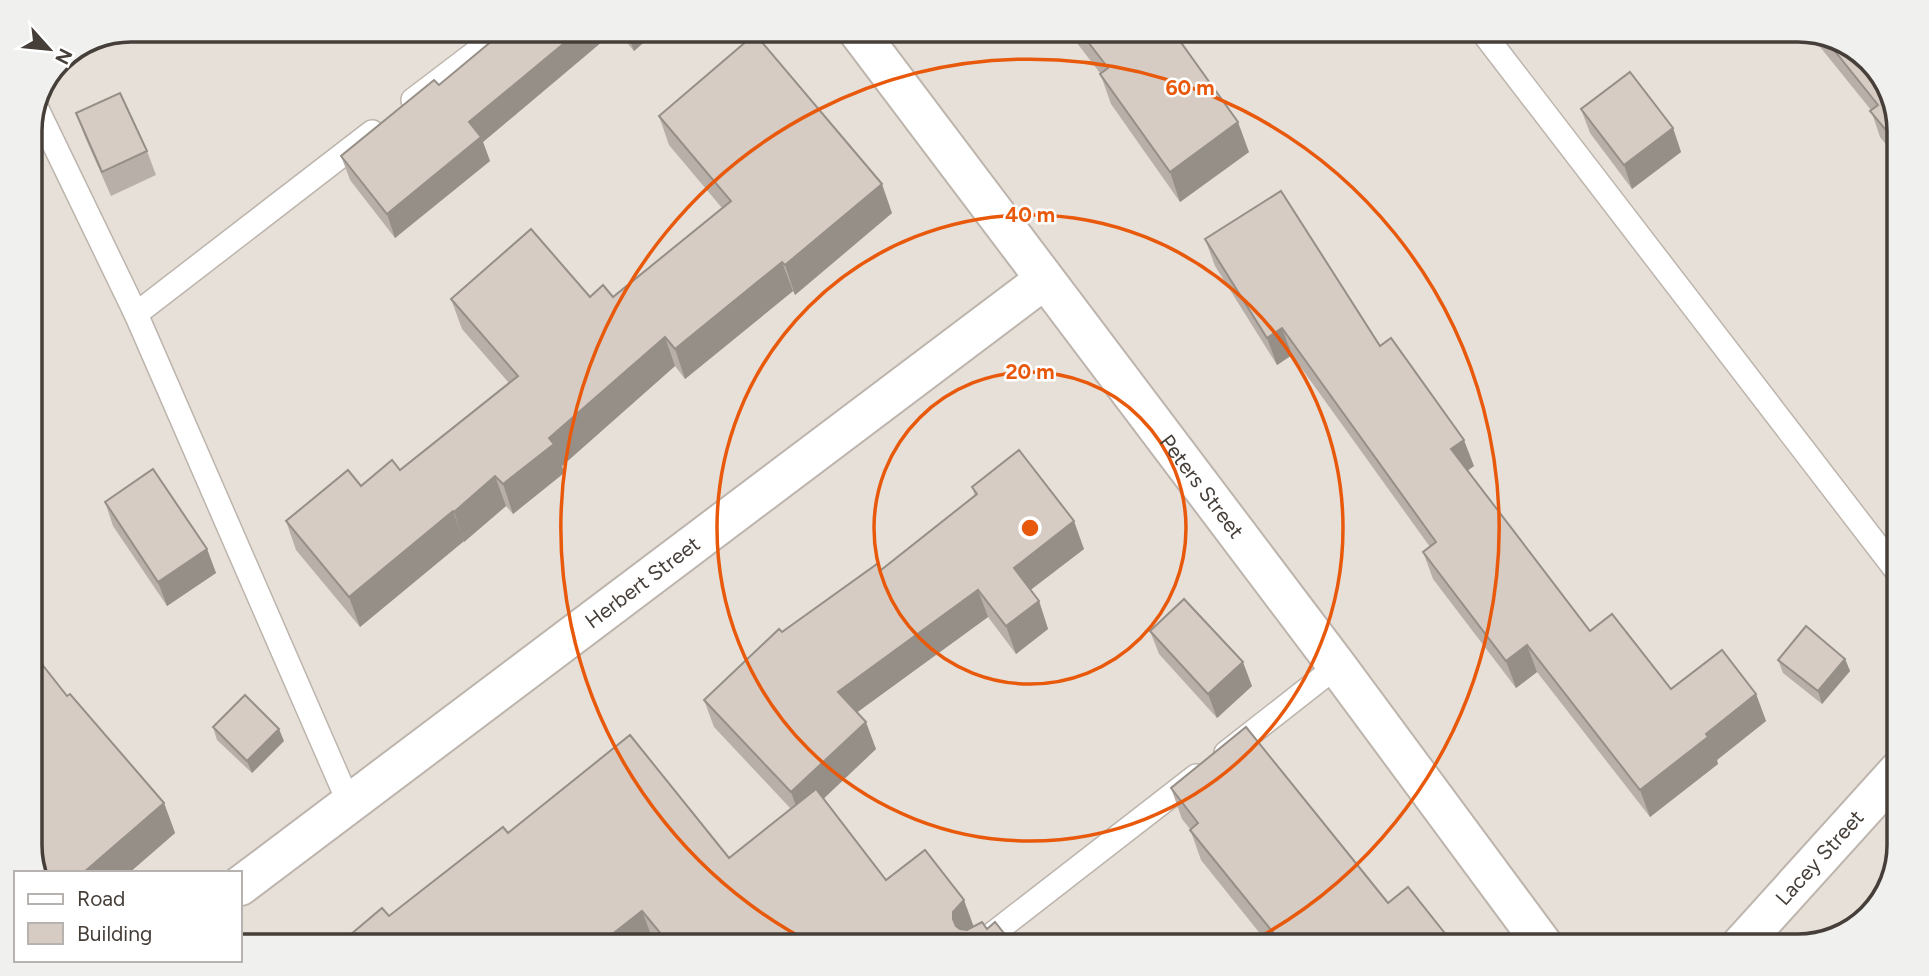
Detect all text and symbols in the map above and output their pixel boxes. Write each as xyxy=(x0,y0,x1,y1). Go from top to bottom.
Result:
north arrow xyxy=(14,14,84,84)
text: N xyxy=(50,45,77,68)
text: 60 m xyxy=(1165,75,1215,100)
text: 40 m xyxy=(1005,202,1055,227)
text: 20 m xyxy=(1005,359,1055,384)
street label: Peters Street xyxy=(1155,429,1249,543)
centre of rings xyxy=(1018,516,1042,540)
street label: Herbert Street xyxy=(580,531,705,634)
street label: Lacey Street xyxy=(1770,805,1869,910)
legend xyxy=(14,871,242,962)
text: Road xyxy=(77,886,125,911)
text: Building xyxy=(77,921,152,946)

